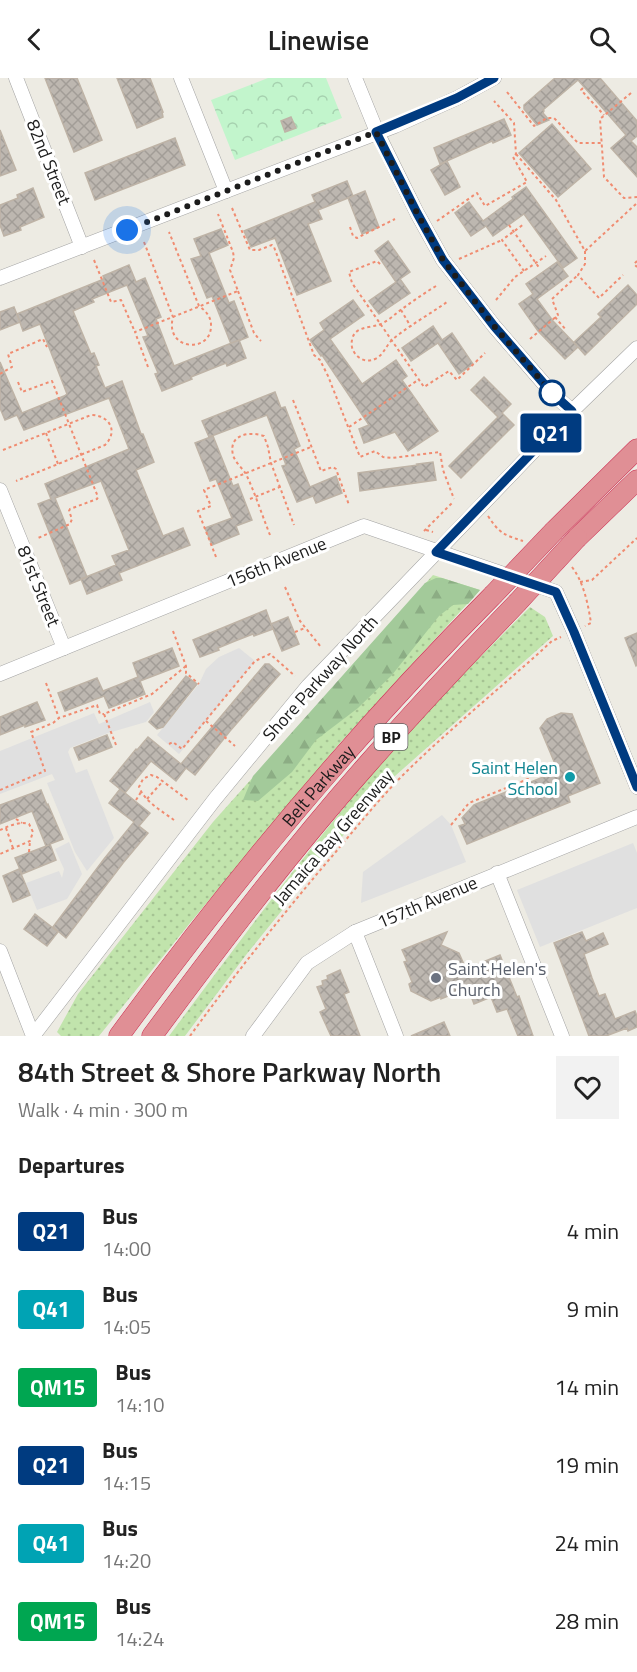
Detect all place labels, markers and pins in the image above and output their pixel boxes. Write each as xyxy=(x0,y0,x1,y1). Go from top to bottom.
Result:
unlabelled marker xyxy=(539,380,565,406)
place label: Saint Helen School xyxy=(471,754,558,802)
marker: Saint Helen School xyxy=(563,770,577,784)
place label: Saint Helen's Church xyxy=(448,955,546,1003)
marker: Saint Helen's Church xyxy=(429,971,443,985)

